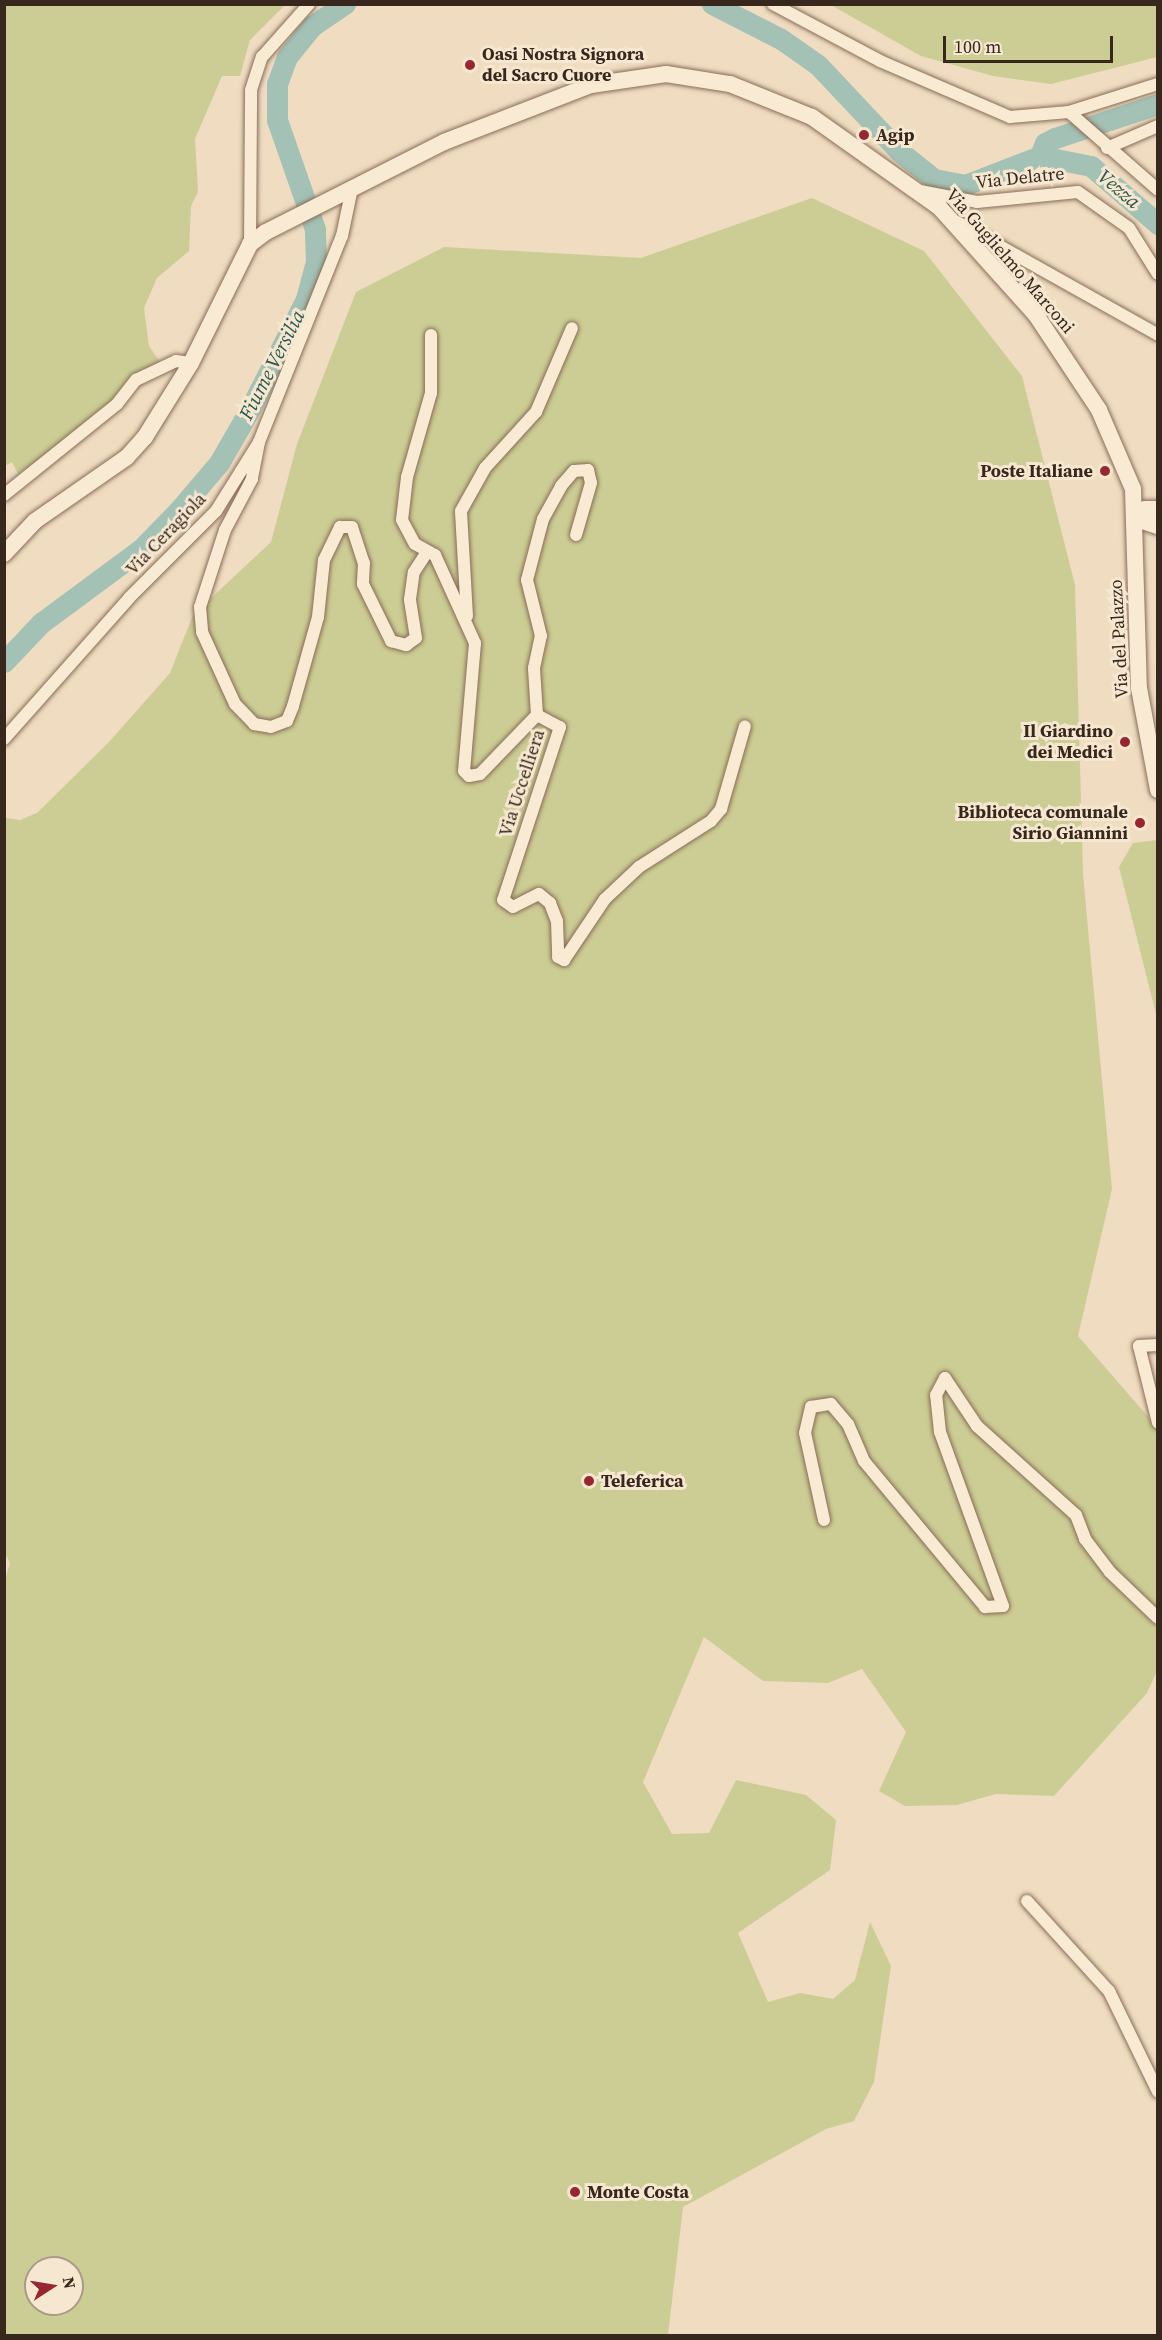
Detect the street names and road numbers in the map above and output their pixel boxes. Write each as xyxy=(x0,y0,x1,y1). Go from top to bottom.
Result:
street label: Via Delatre xyxy=(975,163,1065,193)
street label: Via Guglielmo Marconi xyxy=(941,184,1079,338)
street label: Via Ceragiola xyxy=(121,488,211,580)
street label: Via del Palazzo xyxy=(1105,579,1133,699)
street label: Via Uccelliera xyxy=(495,727,549,839)

